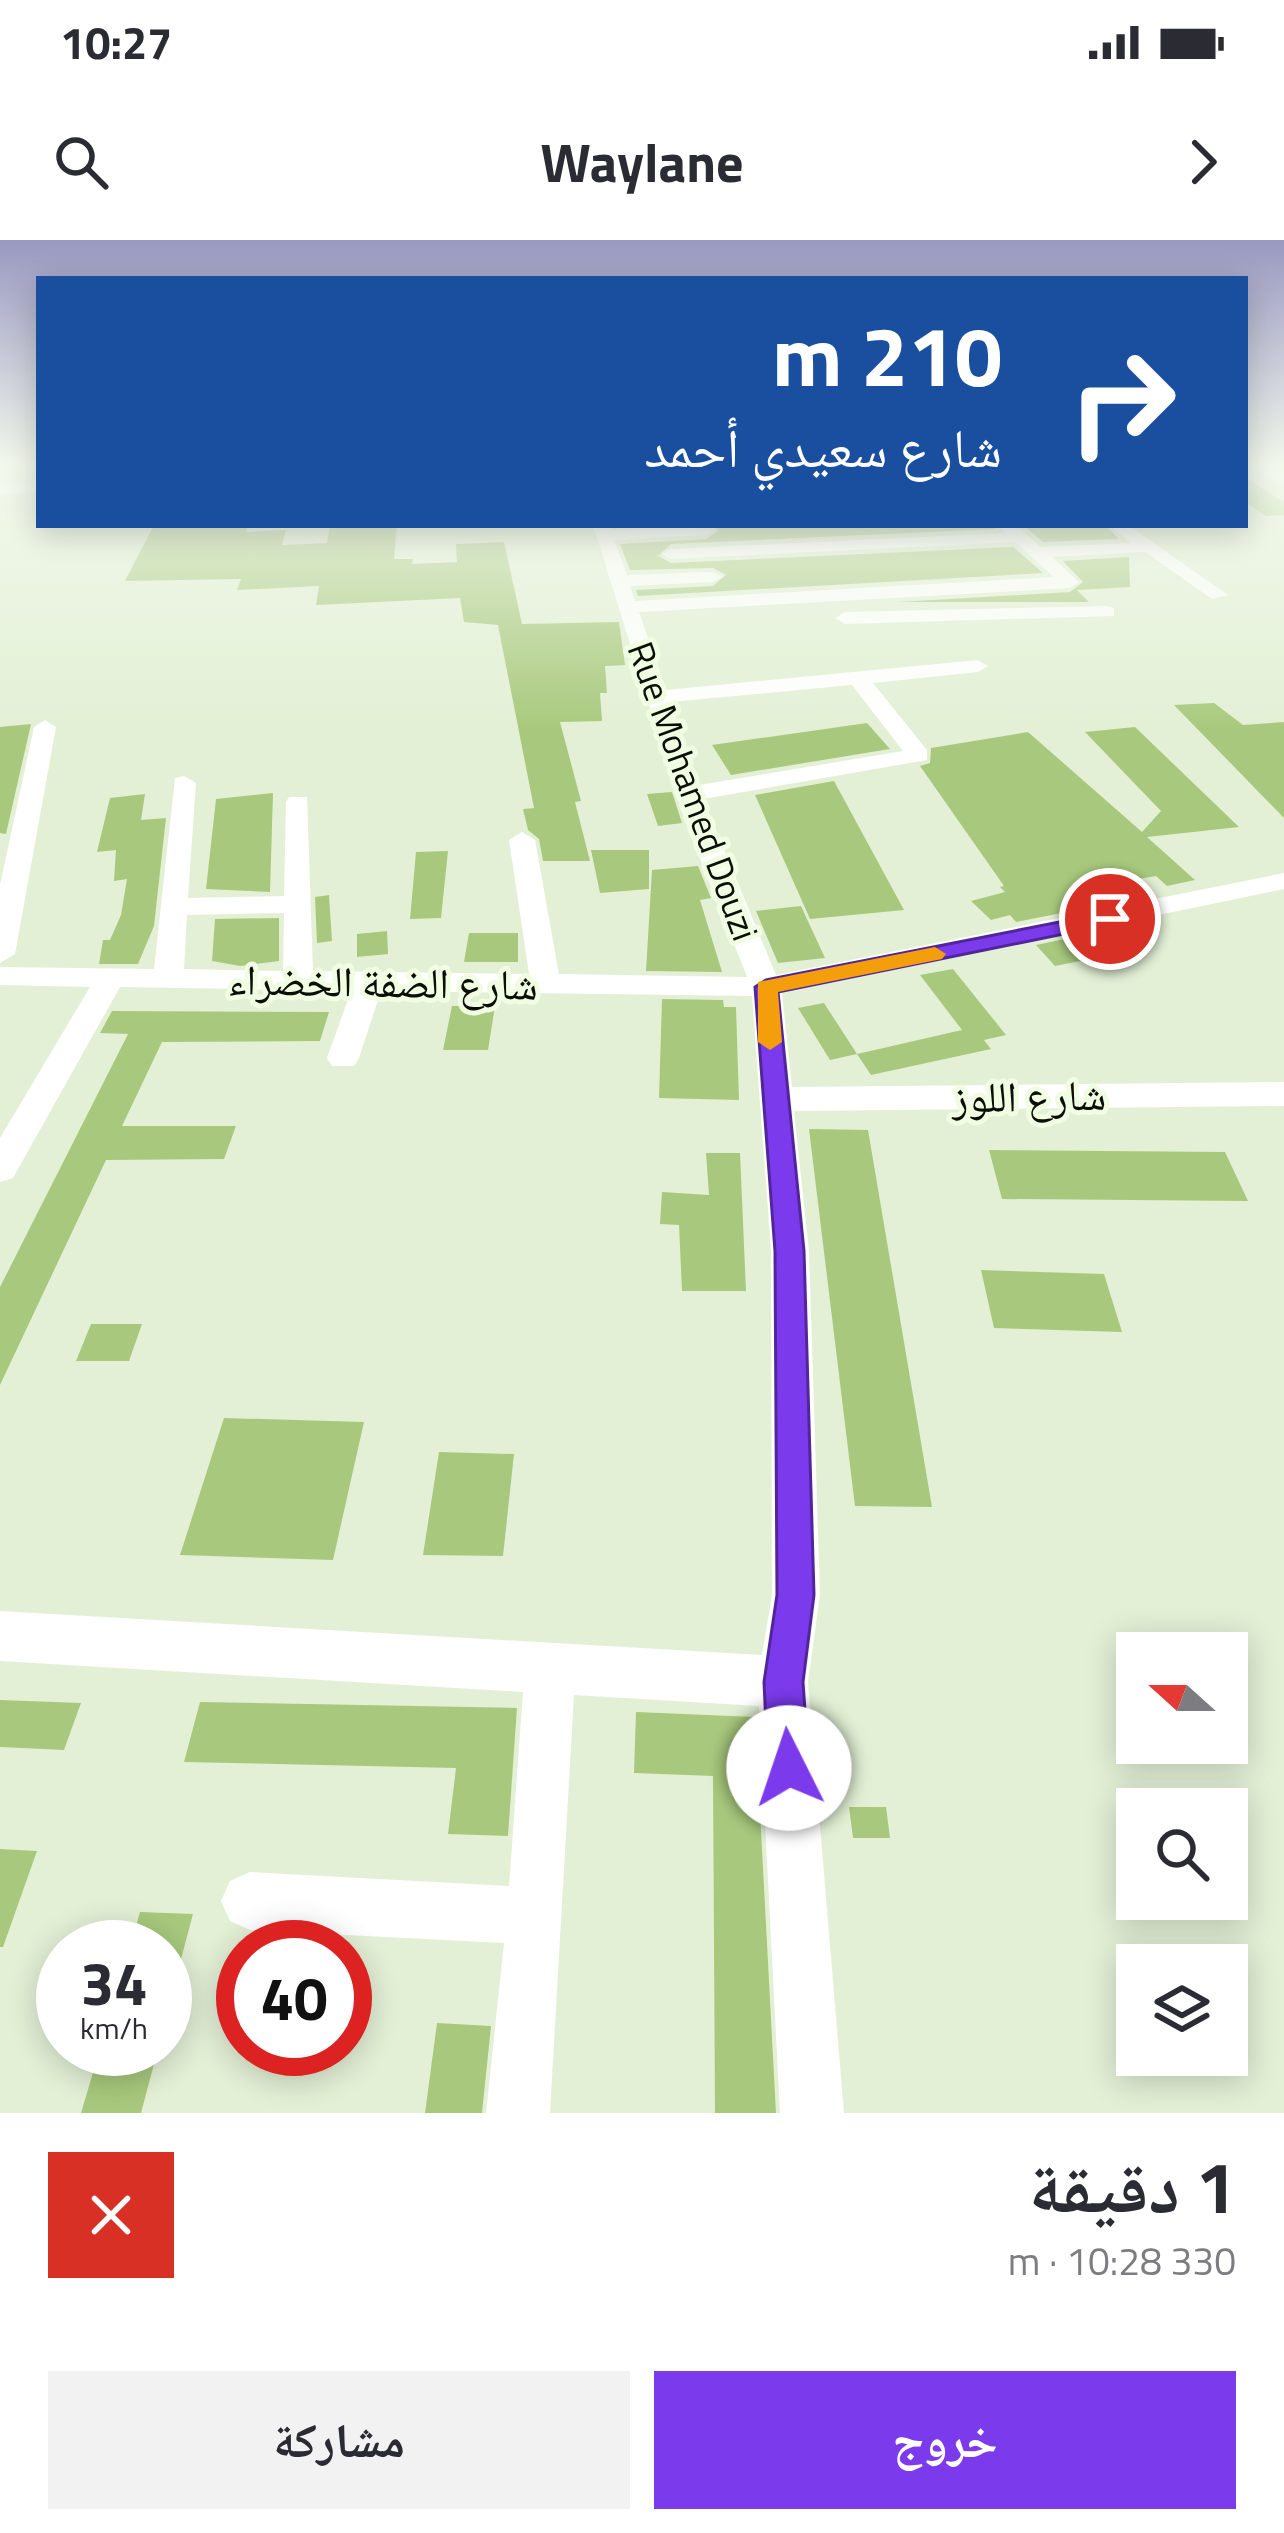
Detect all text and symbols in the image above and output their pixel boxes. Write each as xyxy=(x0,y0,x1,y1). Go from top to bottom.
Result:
text: 10:27 xyxy=(60,8,172,76)
text: Waylane xyxy=(540,121,744,203)
icon: search xyxy=(48,129,114,195)
icon: forward xyxy=(1170,129,1236,195)
text: 210 m xyxy=(772,291,1002,419)
icon: right xyxy=(1044,324,1200,480)
text: شارع سعيدي أحمد xyxy=(644,406,1002,488)
street label: Rue Mohamed Douzi xyxy=(614,634,773,948)
pin xyxy=(1059,868,1161,970)
icon: arrive xyxy=(1077,886,1143,952)
street label: شارع الضفة الخضراء xyxy=(227,946,539,1016)
street label: شارع اللوز xyxy=(950,1062,1107,1128)
north arrow xyxy=(1116,1632,1248,1764)
map controls xyxy=(1116,1632,1248,2076)
position arrow xyxy=(726,1705,852,1831)
button: search xyxy=(1116,1788,1248,1920)
speed limit sign: 40 xyxy=(216,1920,372,2076)
text: 34 xyxy=(80,1937,148,2028)
button: layers xyxy=(1116,1944,1248,2076)
text: km/h xyxy=(80,2005,148,2051)
text: 1 دقيقة xyxy=(1029,2131,1236,2241)
button: close xyxy=(48,2152,174,2278)
text: 330 m · 10:28 xyxy=(1008,2231,1236,2290)
button: مشاركة xyxy=(48,2371,630,2509)
button: خروج xyxy=(654,2371,1236,2509)

